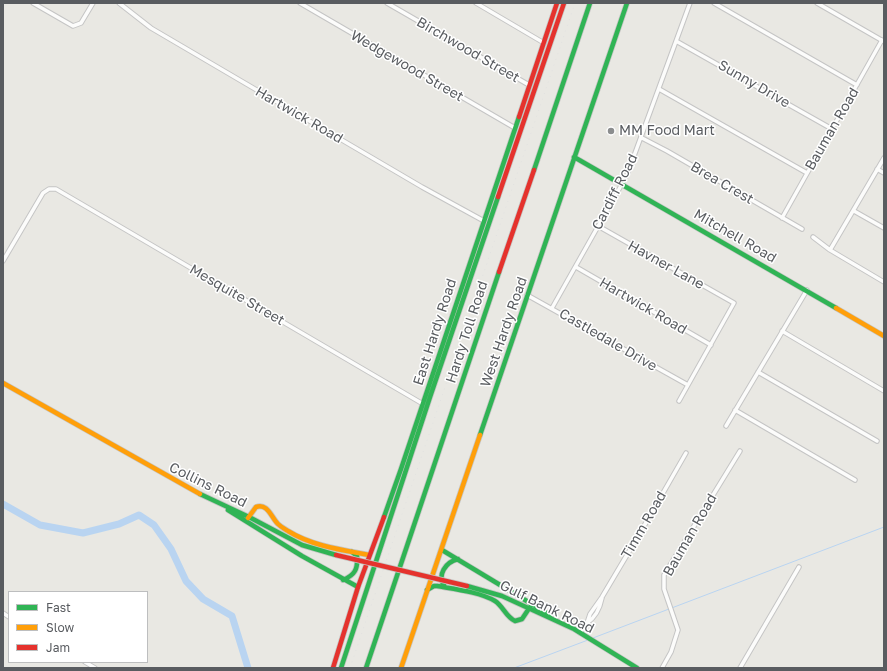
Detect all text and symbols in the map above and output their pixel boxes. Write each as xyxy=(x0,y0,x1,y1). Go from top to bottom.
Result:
street label: Birchwood Street xyxy=(414,14,522,86)
street label: Wedgewood Street xyxy=(347,27,467,105)
street label: Sunny Drive xyxy=(715,57,793,111)
street label: Hartwick Road xyxy=(252,83,346,147)
street label: Bauman Road xyxy=(802,85,862,173)
place label: MM Food Mart xyxy=(619,123,715,139)
marker: MM Food Mart xyxy=(606,126,616,136)
street label: Cardiff Road xyxy=(589,151,641,233)
street label: Brea Crest xyxy=(687,158,757,208)
street label: Mitchell Road xyxy=(691,206,779,266)
street label: Havner Lane xyxy=(625,237,707,293)
street label: Mesquite Street xyxy=(186,261,288,329)
street label: Hartwick Road xyxy=(596,274,690,338)
street label: West Hardy Road xyxy=(477,275,531,389)
street label: East Hardy Road xyxy=(410,277,460,387)
street label: Hardy Toll Road xyxy=(443,279,491,385)
street label: Castledale Drive xyxy=(556,305,660,375)
street label: Collins Road xyxy=(166,459,250,511)
street label: Timm Road xyxy=(618,488,670,562)
street label: Bauman Road xyxy=(660,491,720,579)
street label: Gulf Bank Road xyxy=(497,577,597,637)
legend xyxy=(8,591,148,663)
text: Fast xyxy=(46,600,71,615)
text: Slow xyxy=(46,620,74,635)
text: Jam xyxy=(46,640,70,655)

